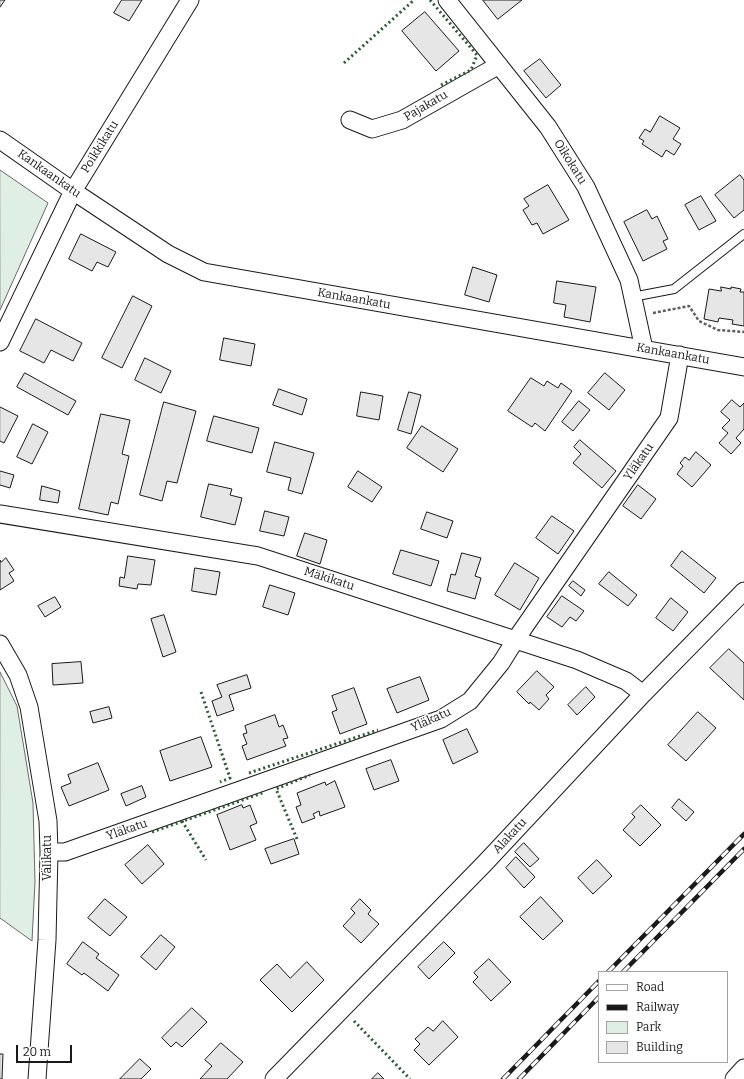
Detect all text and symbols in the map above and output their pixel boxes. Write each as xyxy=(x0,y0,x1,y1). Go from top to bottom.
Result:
street label: Pajakatu xyxy=(402,88,450,124)
street label: Poikkikatu xyxy=(78,118,122,176)
street label: Oikokatu xyxy=(551,137,589,187)
street label: Kankaankatu xyxy=(15,147,83,201)
street label: Kankaankatu xyxy=(316,285,392,313)
street label: Kankaankatu xyxy=(635,340,711,368)
street label: Yläkatu xyxy=(621,441,657,483)
street label: Mäkikatu xyxy=(302,564,356,594)
street label: Yläkatu xyxy=(409,705,453,735)
street label: Alakatu xyxy=(490,815,530,857)
street label: Yläkatu xyxy=(105,816,149,844)
street label: Välikatu xyxy=(41,835,55,881)
legend xyxy=(598,971,728,1063)
text: Road xyxy=(636,980,664,994)
text: Railway xyxy=(636,1000,679,1014)
text: Park xyxy=(636,1020,661,1034)
scale bar xyxy=(18,1037,74,1063)
text: Building xyxy=(636,1040,683,1054)
text: 20 m xyxy=(23,1045,51,1059)

